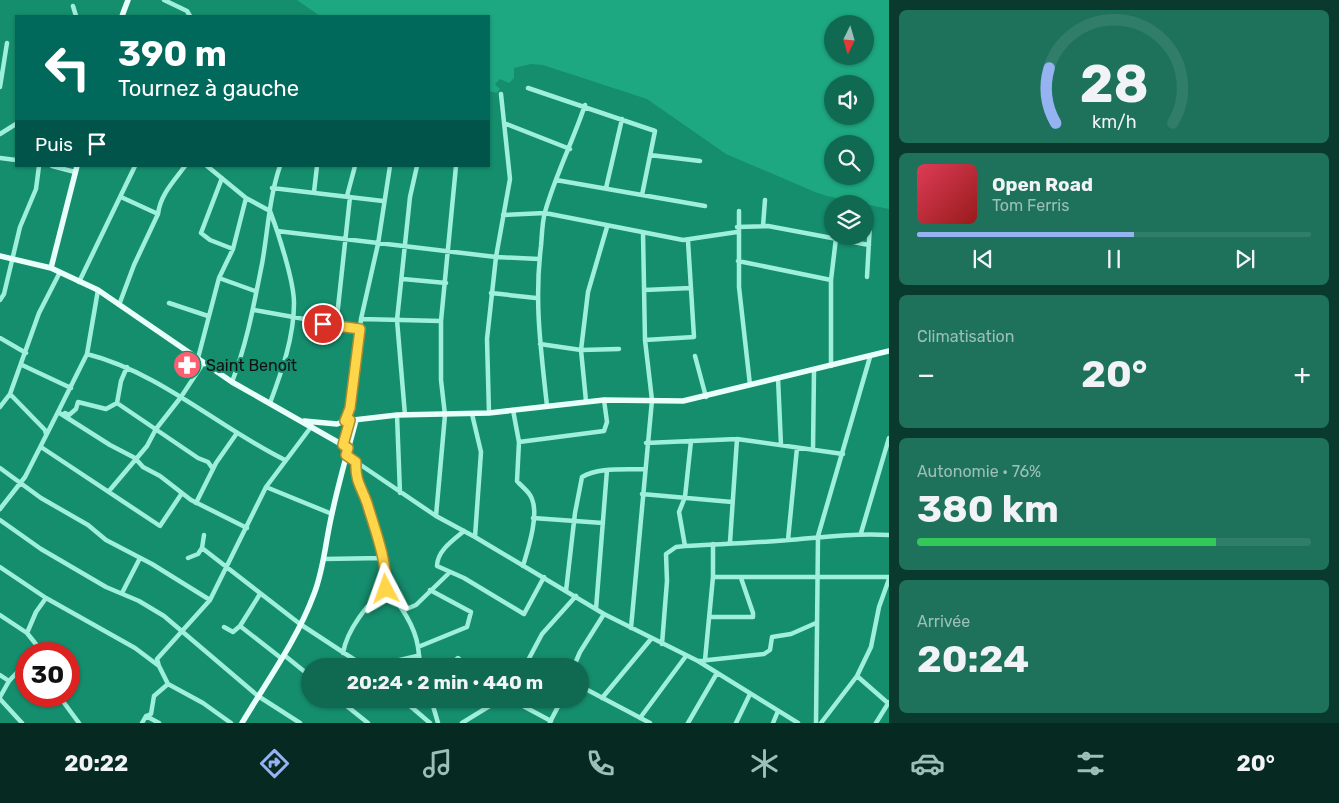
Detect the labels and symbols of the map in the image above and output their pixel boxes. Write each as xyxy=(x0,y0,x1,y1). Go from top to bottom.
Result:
north arrow xyxy=(824,15,874,65)
pin xyxy=(302,303,344,345)
pharmacy icon: Saint Benoît xyxy=(172,350,202,380)
place label: Saint Benoît xyxy=(206,356,297,375)
position arrow xyxy=(359,562,411,614)
speed limit sign: 30 xyxy=(15,642,80,707)

